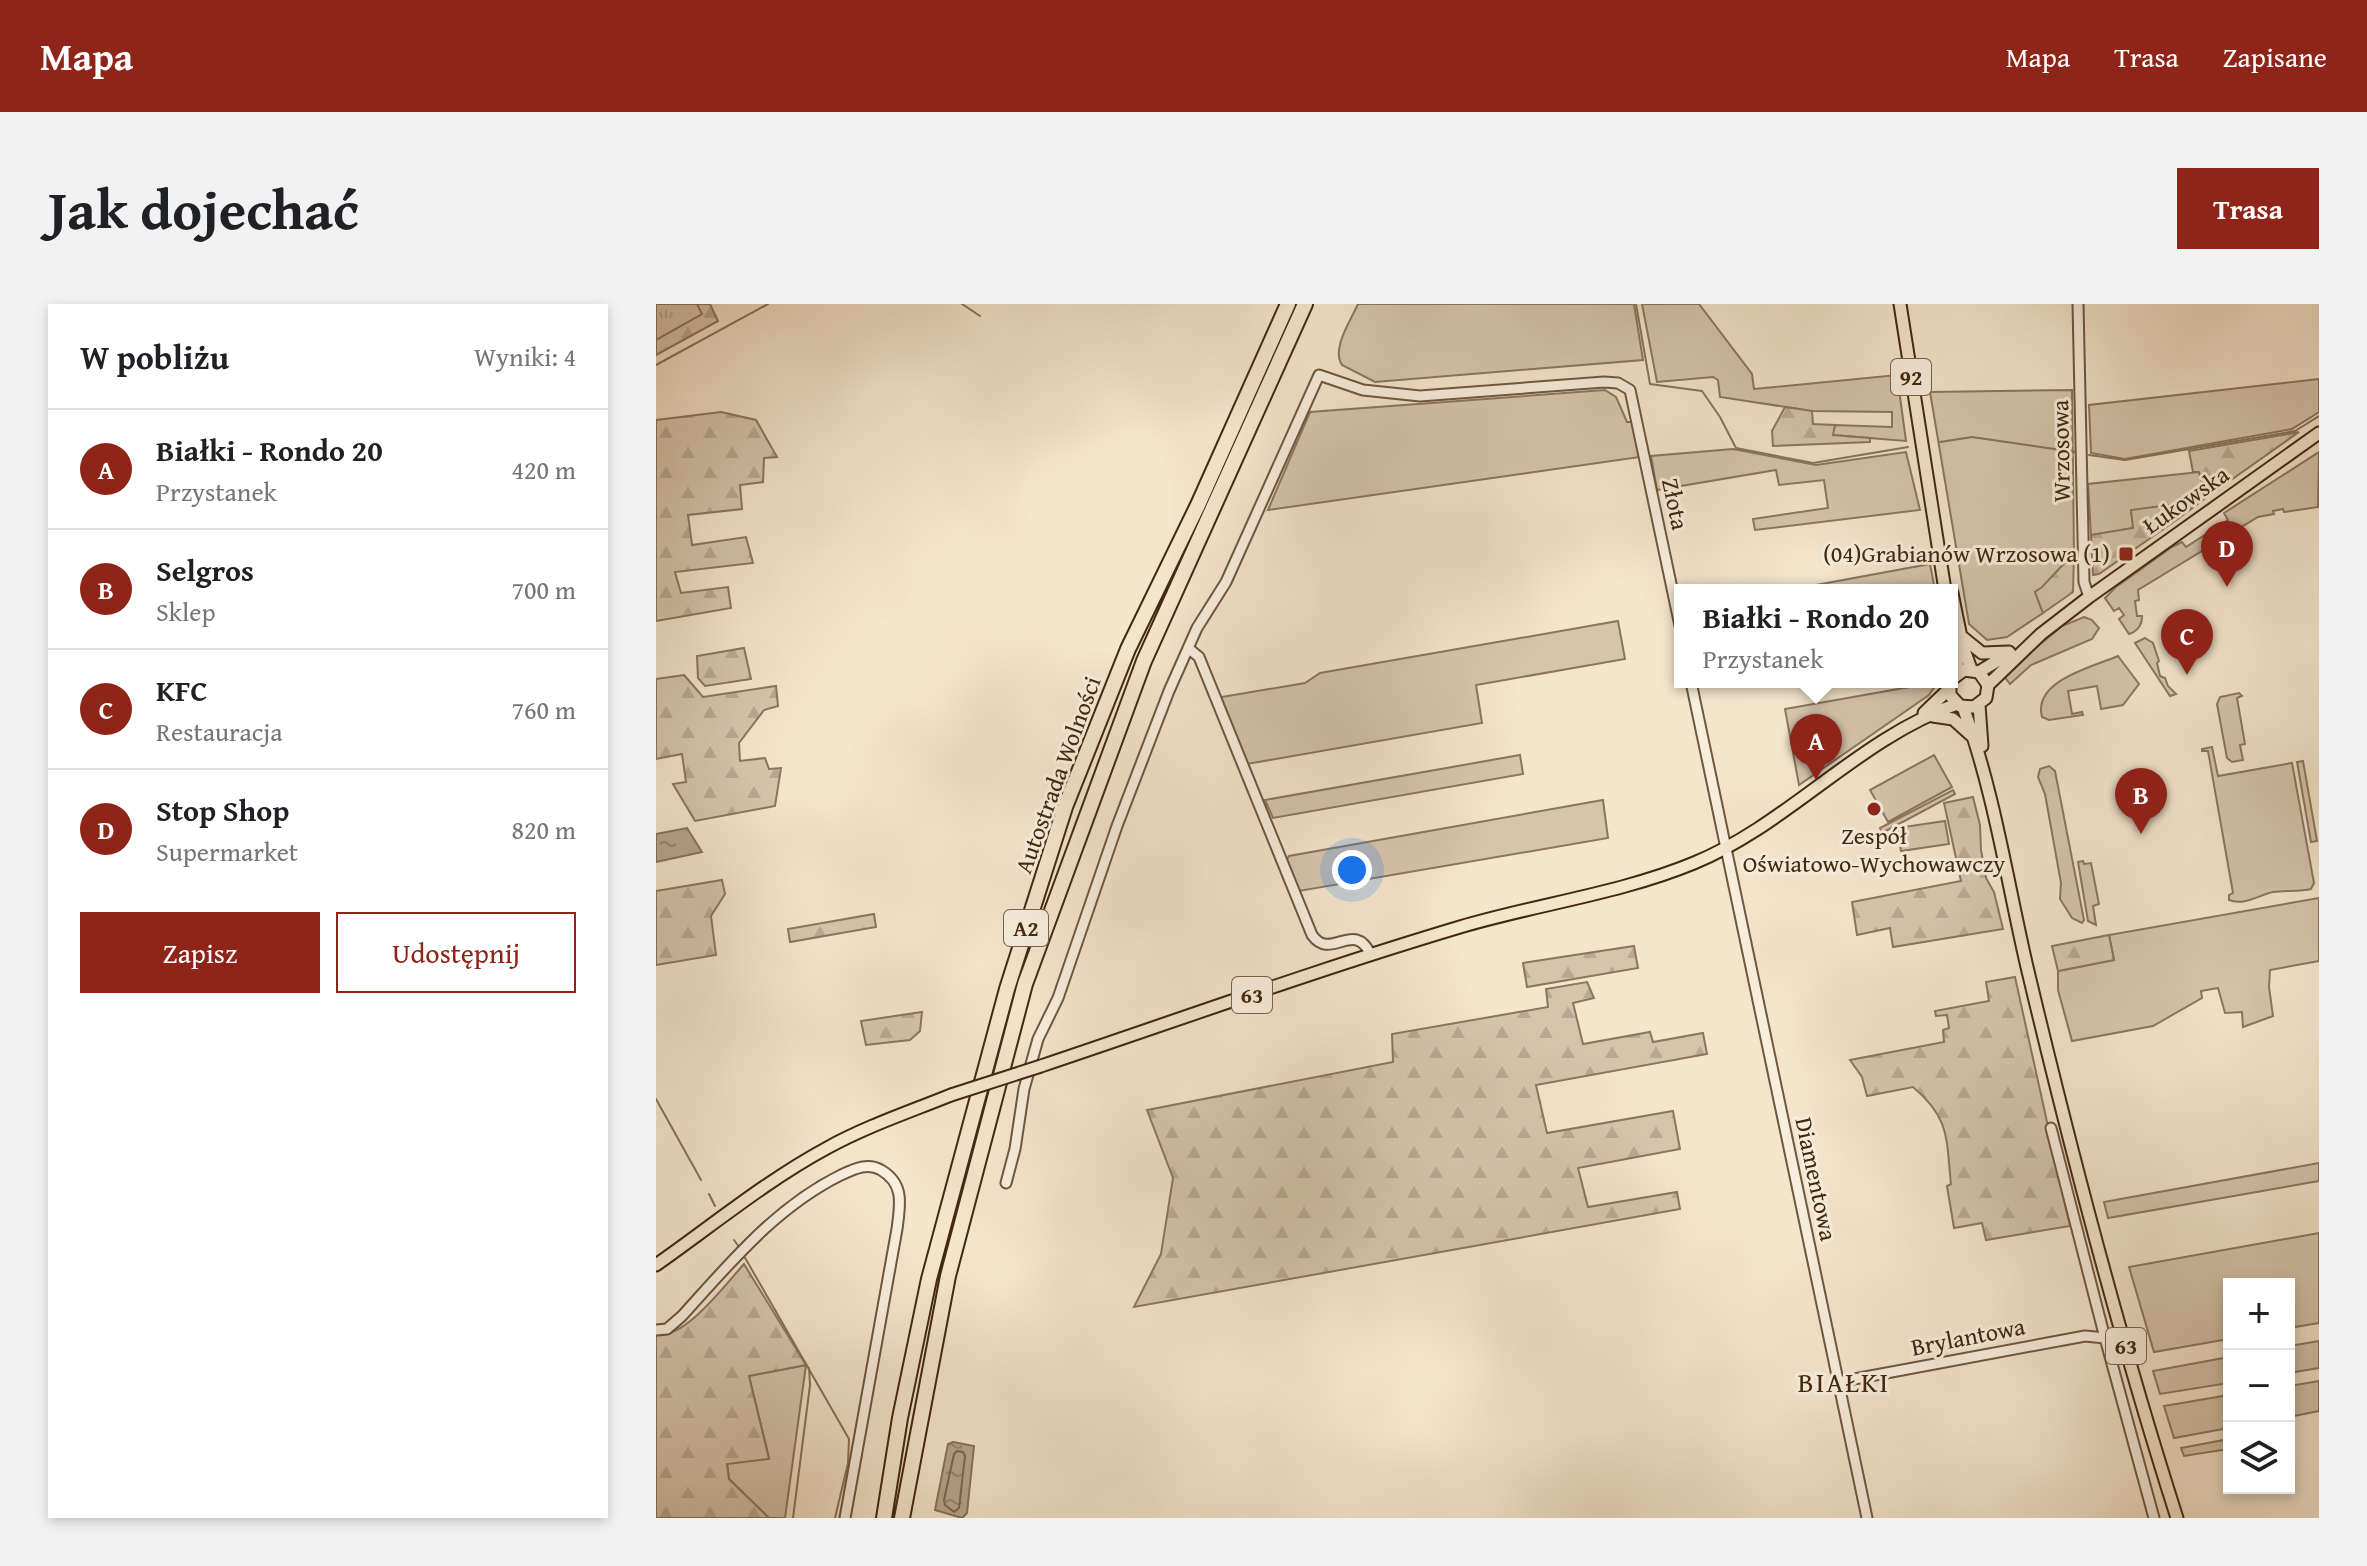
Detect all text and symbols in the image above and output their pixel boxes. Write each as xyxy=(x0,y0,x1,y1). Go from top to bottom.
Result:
text: Mapa xyxy=(40,28,133,84)
text: Mapa xyxy=(2006,36,2070,77)
text: Trasa xyxy=(2114,36,2179,77)
text: Zapisane xyxy=(2223,36,2327,77)
text: Jak dojechać xyxy=(48,167,359,250)
button: Trasa xyxy=(2177,168,2319,249)
text: W pobliżu xyxy=(80,332,229,381)
text: Wyniki: 4 xyxy=(474,337,576,376)
road number: 92 xyxy=(1891,359,1931,395)
street label: Wrzosowa xyxy=(2042,399,2079,503)
text: Białki - Rondo 20 xyxy=(156,428,383,472)
text: A xyxy=(98,450,114,489)
text: 420 m xyxy=(511,450,576,489)
street label: Łukowska xyxy=(2135,457,2237,542)
text: Przystanek xyxy=(156,472,277,511)
street label: Złota xyxy=(1653,475,1698,534)
pin: D xyxy=(2201,521,2253,587)
place label: (04)Grabianów Wrzosowa (1) xyxy=(1823,536,2110,571)
marker: (04)Grabianów Wrzosowa (1) xyxy=(2117,545,2135,563)
text: Selgros xyxy=(156,548,254,592)
text: B xyxy=(98,570,114,609)
text: 700 m xyxy=(511,570,576,609)
popup xyxy=(1674,584,1958,688)
text: Sklep xyxy=(156,592,215,631)
text: Białki - Rondo 20 xyxy=(1703,595,1929,639)
pin: C xyxy=(2161,609,2213,675)
text: Przystanek xyxy=(1703,639,1823,678)
text: KFC xyxy=(156,668,207,712)
street label: Autostrada Wolności xyxy=(1006,671,1110,878)
text: C xyxy=(99,690,113,729)
text: 760 m xyxy=(511,690,576,729)
text: Restauracja xyxy=(156,712,283,751)
pin: A xyxy=(1790,714,1842,780)
pin: B xyxy=(2115,768,2167,834)
text: Stop Shop xyxy=(156,788,289,832)
marker: Zespół Oświatowo-Wychowawczy xyxy=(1865,800,1883,818)
text: D xyxy=(98,810,114,849)
text: 820 m xyxy=(511,810,576,849)
place label: Zespół Oświatowo-Wychowawczy xyxy=(1743,818,2005,881)
text: Supermarket xyxy=(156,832,298,871)
your location xyxy=(1332,850,1372,890)
road number: A2 xyxy=(1004,910,1048,946)
button: Zapisz xyxy=(80,912,320,993)
button: Udostępnij xyxy=(336,912,576,993)
road number: 63 xyxy=(1232,977,1272,1013)
street label: Diamentowa xyxy=(1786,1114,1847,1244)
map controls xyxy=(2223,1278,2295,1494)
button: + xyxy=(2223,1278,2295,1350)
street label: Brylantowa xyxy=(1908,1308,2029,1365)
road number: 63 xyxy=(2106,1328,2146,1364)
button: − xyxy=(2223,1350,2295,1422)
district label: BIAŁKI xyxy=(1798,1361,1890,1402)
button: layers xyxy=(2223,1422,2295,1494)

